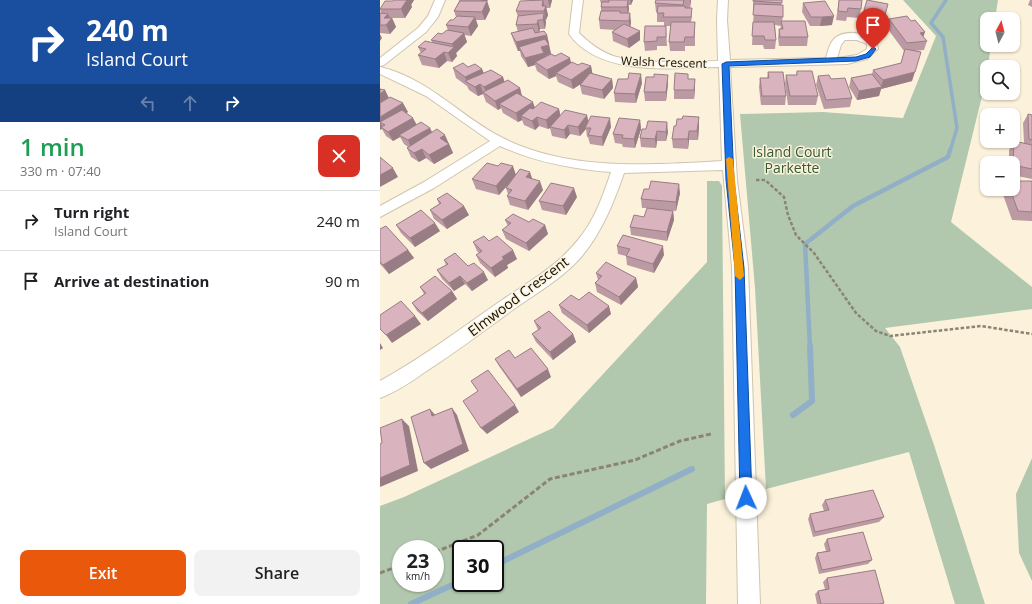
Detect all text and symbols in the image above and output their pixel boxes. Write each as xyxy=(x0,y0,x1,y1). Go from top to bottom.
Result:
pin xyxy=(856,8,890,49)
text: 240 m xyxy=(86,11,169,49)
north arrow xyxy=(980,12,1020,52)
map controls xyxy=(980,12,1020,196)
icon: arrive xyxy=(862,14,884,36)
icon: right xyxy=(20,16,72,68)
text: Island Court xyxy=(86,47,188,71)
street label: Walsh Crescent xyxy=(621,52,707,72)
button: search xyxy=(980,60,1020,100)
icon: left xyxy=(137,92,159,114)
icon: ahead xyxy=(179,92,201,114)
icon: right xyxy=(221,92,243,114)
button: + xyxy=(980,108,1020,148)
text: 1 min xyxy=(20,130,85,163)
button: close xyxy=(318,135,360,177)
park label: Island Court Parkette xyxy=(752,142,832,177)
button: − xyxy=(980,156,1020,196)
text: 330 m · 07:40 xyxy=(20,162,101,180)
text: Turn right xyxy=(54,202,129,222)
icon: right xyxy=(20,210,42,232)
text: 240 m xyxy=(316,211,360,231)
text: Island Court xyxy=(54,222,128,240)
street label: Elmwood Crescent xyxy=(464,252,572,340)
icon: arrive xyxy=(20,270,42,292)
text: Arrive at destination xyxy=(54,271,209,291)
text: 90 m xyxy=(325,271,360,291)
position arrow xyxy=(725,477,767,519)
speed limit sign: 30 xyxy=(452,540,504,592)
text: 23 xyxy=(407,547,429,574)
button: Exit xyxy=(20,550,186,596)
button: Share xyxy=(194,550,360,596)
text: km/h xyxy=(406,569,430,583)

